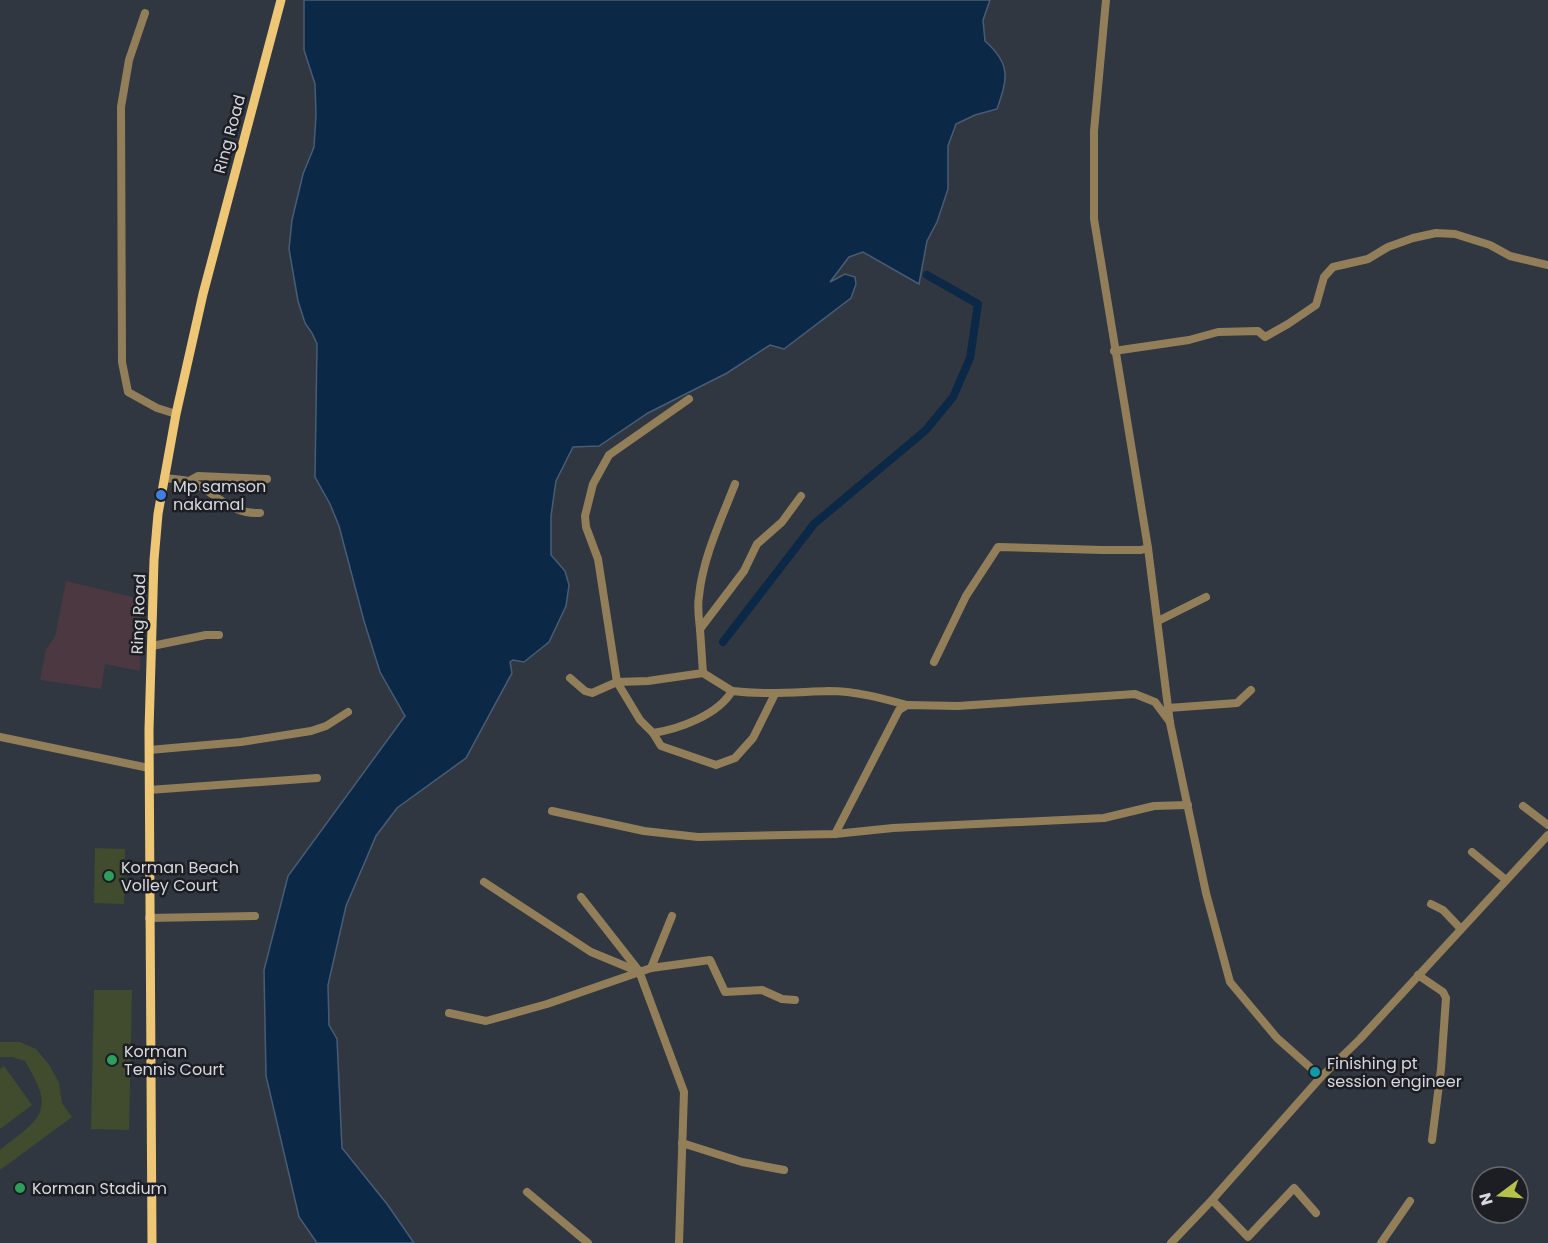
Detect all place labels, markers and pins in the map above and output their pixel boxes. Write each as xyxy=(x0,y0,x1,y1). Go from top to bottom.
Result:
place label: Mp samson nakamal xyxy=(173,475,266,516)
marker: Mp samson nakamal xyxy=(154,488,168,502)
place label: Korman Beach Volley Court xyxy=(121,856,239,897)
marker: Korman Beach Volley Court xyxy=(102,869,116,883)
place label: Korman Tennis Court xyxy=(124,1040,224,1081)
place label: Finishing pt session engineer xyxy=(1327,1052,1462,1093)
marker: Korman Tennis Court xyxy=(105,1053,119,1067)
marker: Finishing pt session engineer xyxy=(1308,1065,1322,1079)
place label: Korman Stadium xyxy=(32,1177,167,1200)
marker: Korman Stadium xyxy=(13,1181,27,1195)

